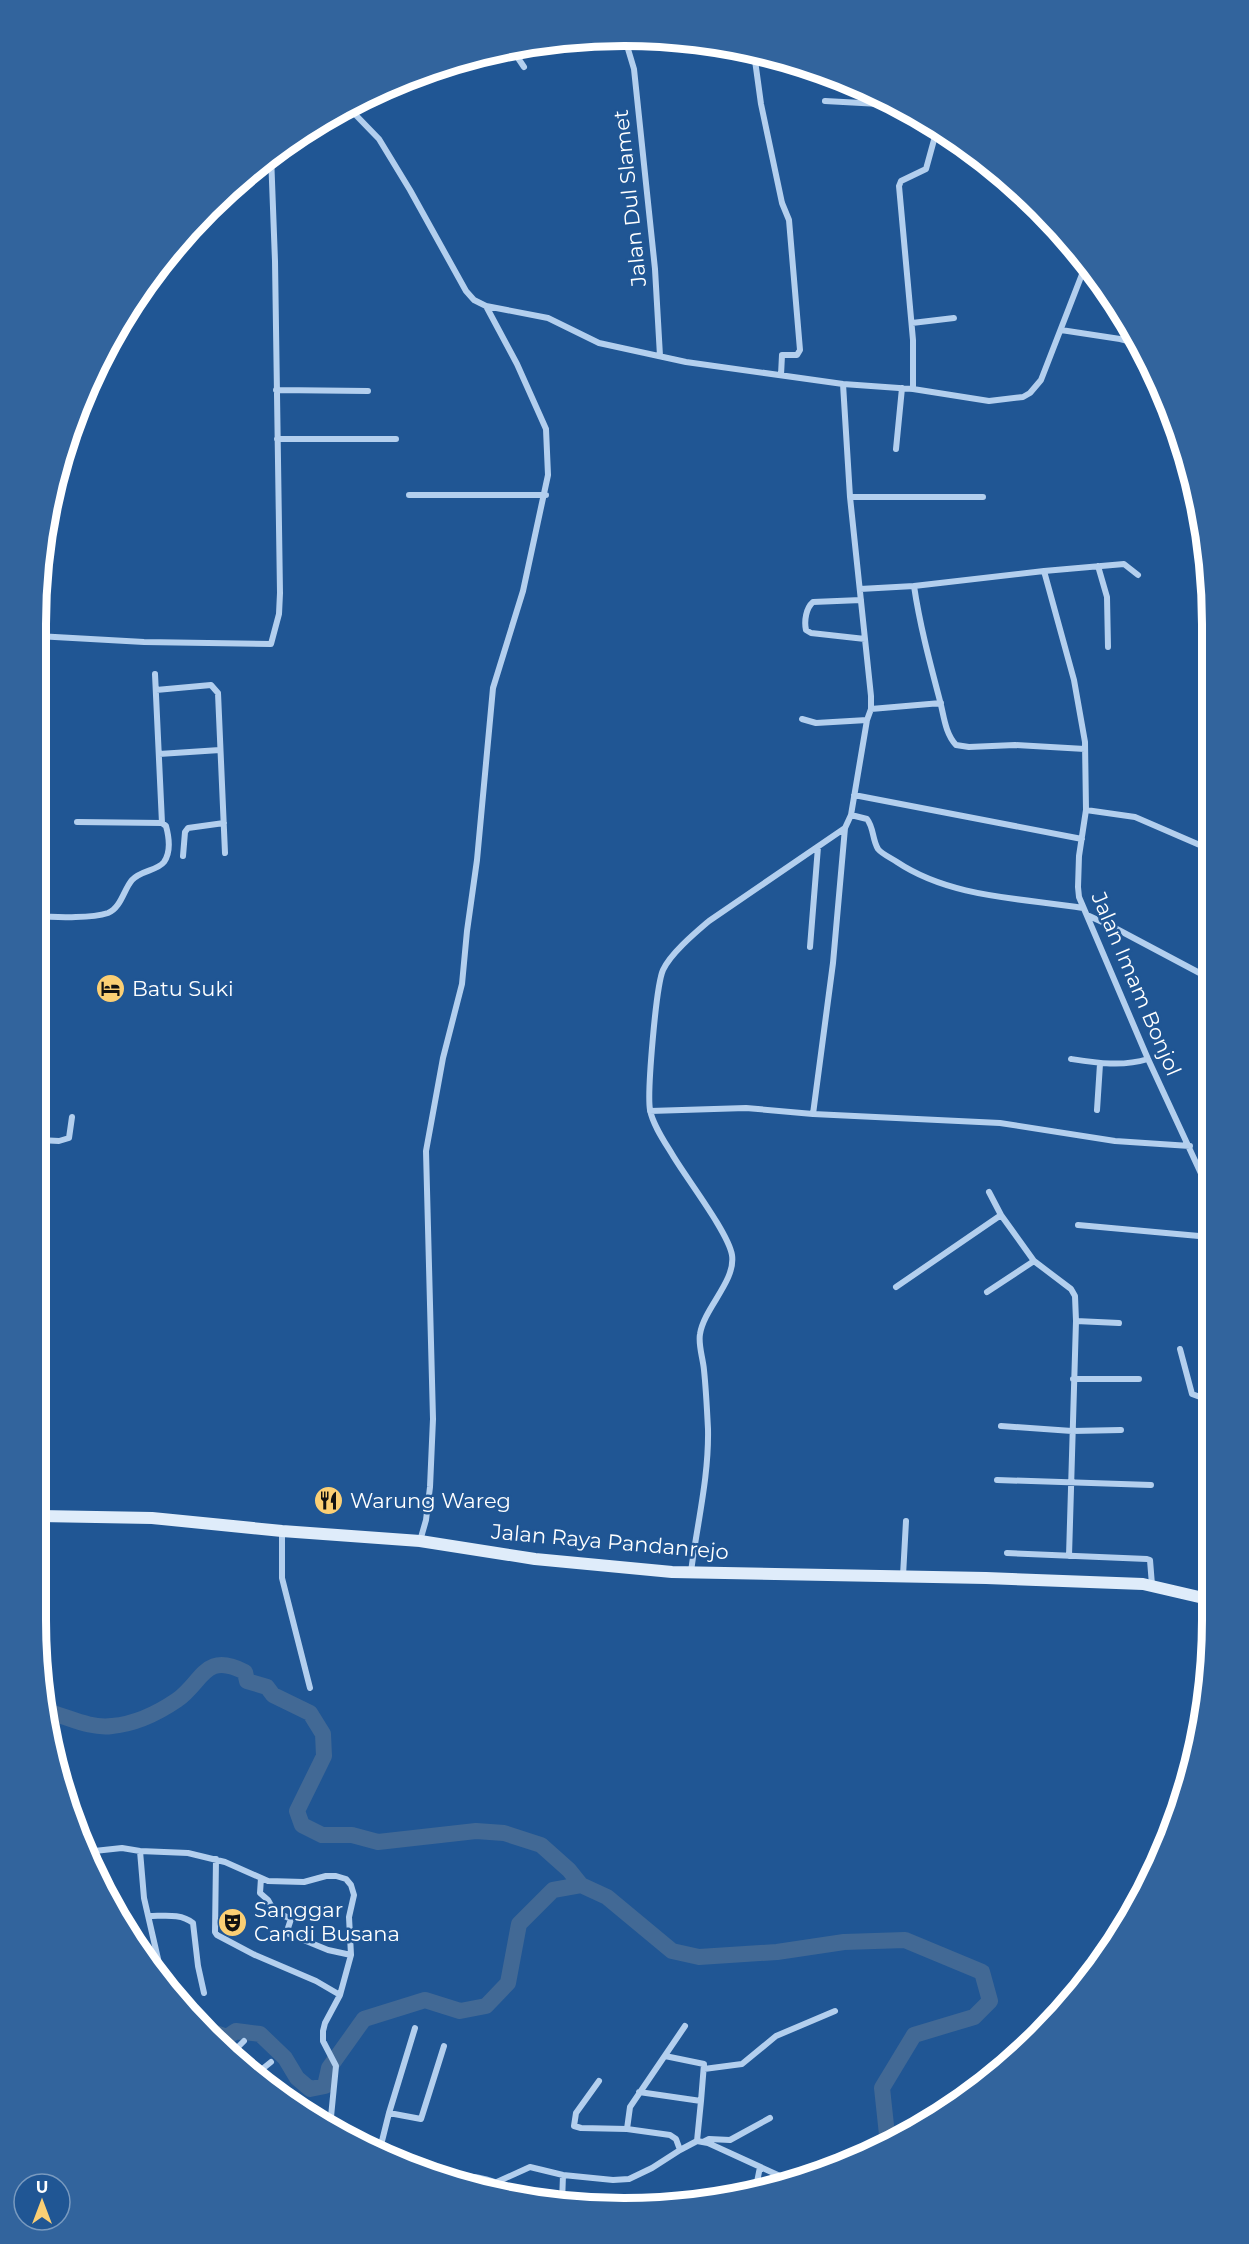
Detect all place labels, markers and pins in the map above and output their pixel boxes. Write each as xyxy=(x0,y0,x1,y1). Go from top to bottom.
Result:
hotel icon: Batu Suki xyxy=(95,973,127,1005)
place label: Batu Suki xyxy=(132,976,234,1001)
restaurant icon: Warung Wareg xyxy=(313,1485,345,1517)
place label: Warung Wareg xyxy=(350,1488,511,1513)
place label: Sanggar Candi Busana xyxy=(254,1897,400,1946)
theatre icon: Sanggar Candi Busana xyxy=(217,1906,249,1938)

